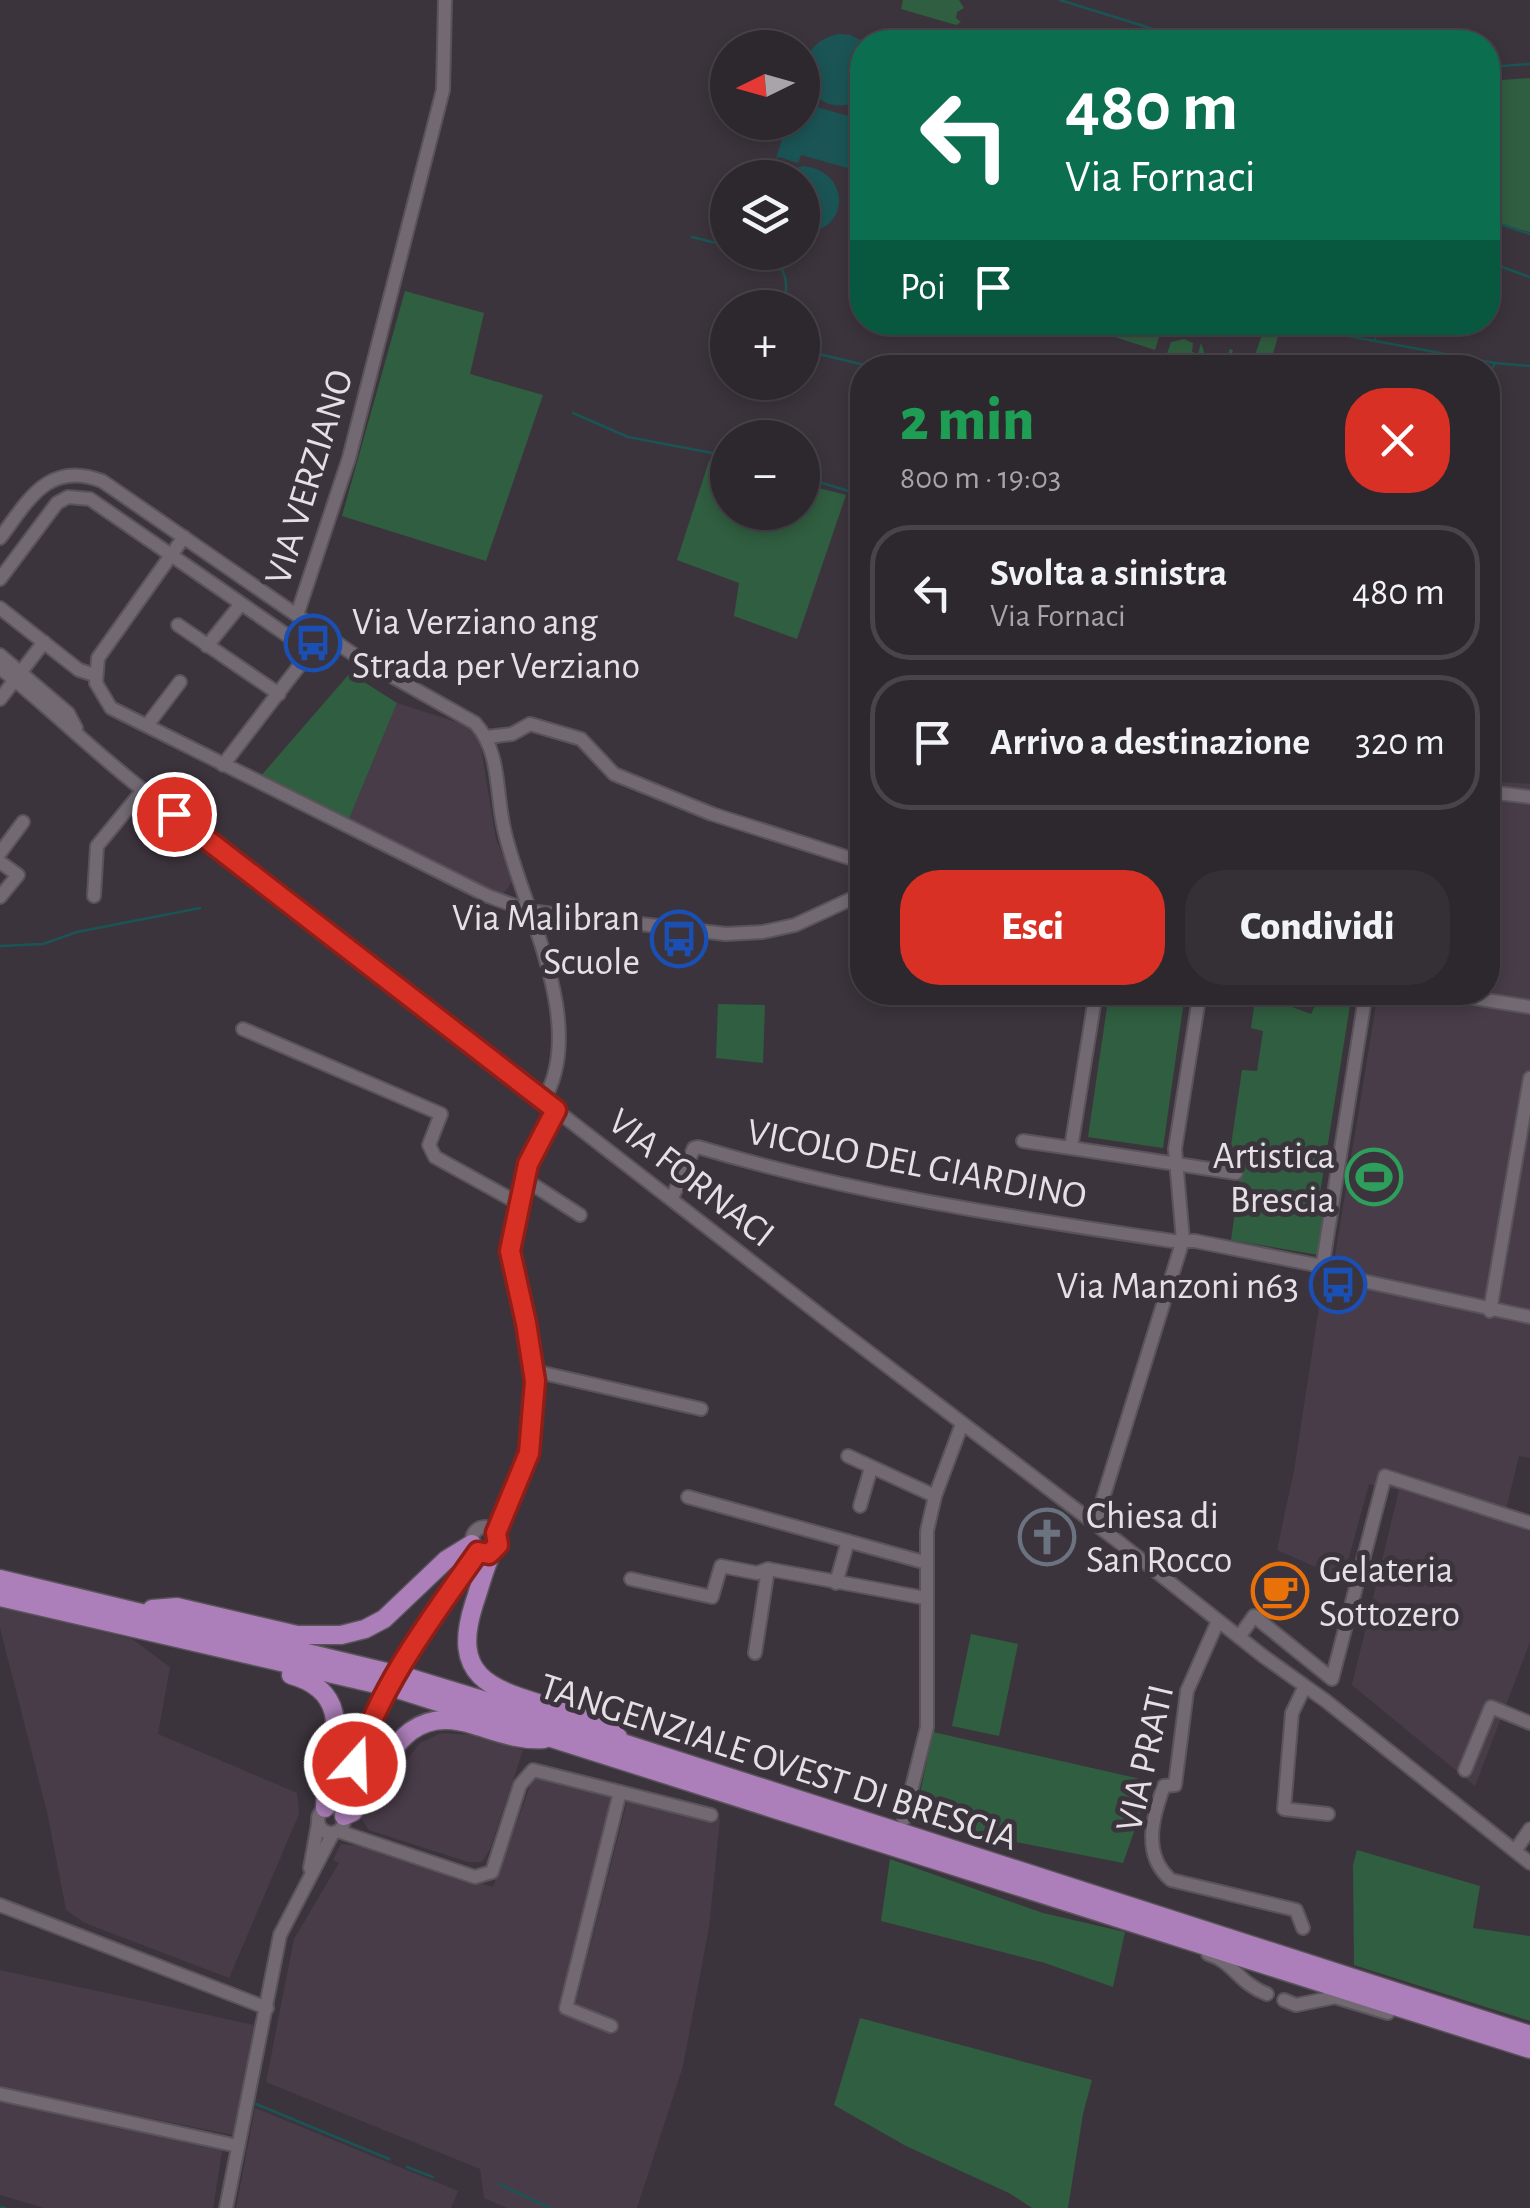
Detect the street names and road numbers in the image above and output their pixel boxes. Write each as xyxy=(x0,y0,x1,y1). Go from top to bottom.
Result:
street label: VIA VERZIANO xyxy=(259,366,361,589)
street label: VIA FORNACI xyxy=(601,1102,781,1255)
street label: VICOLO DEL GIARDINO xyxy=(744,1113,1090,1217)
street label: TANGENZIALE OVEST DI BRESCIA xyxy=(535,1668,1022,1858)
street label: VIA PRATI xyxy=(1111,1681,1181,1836)

